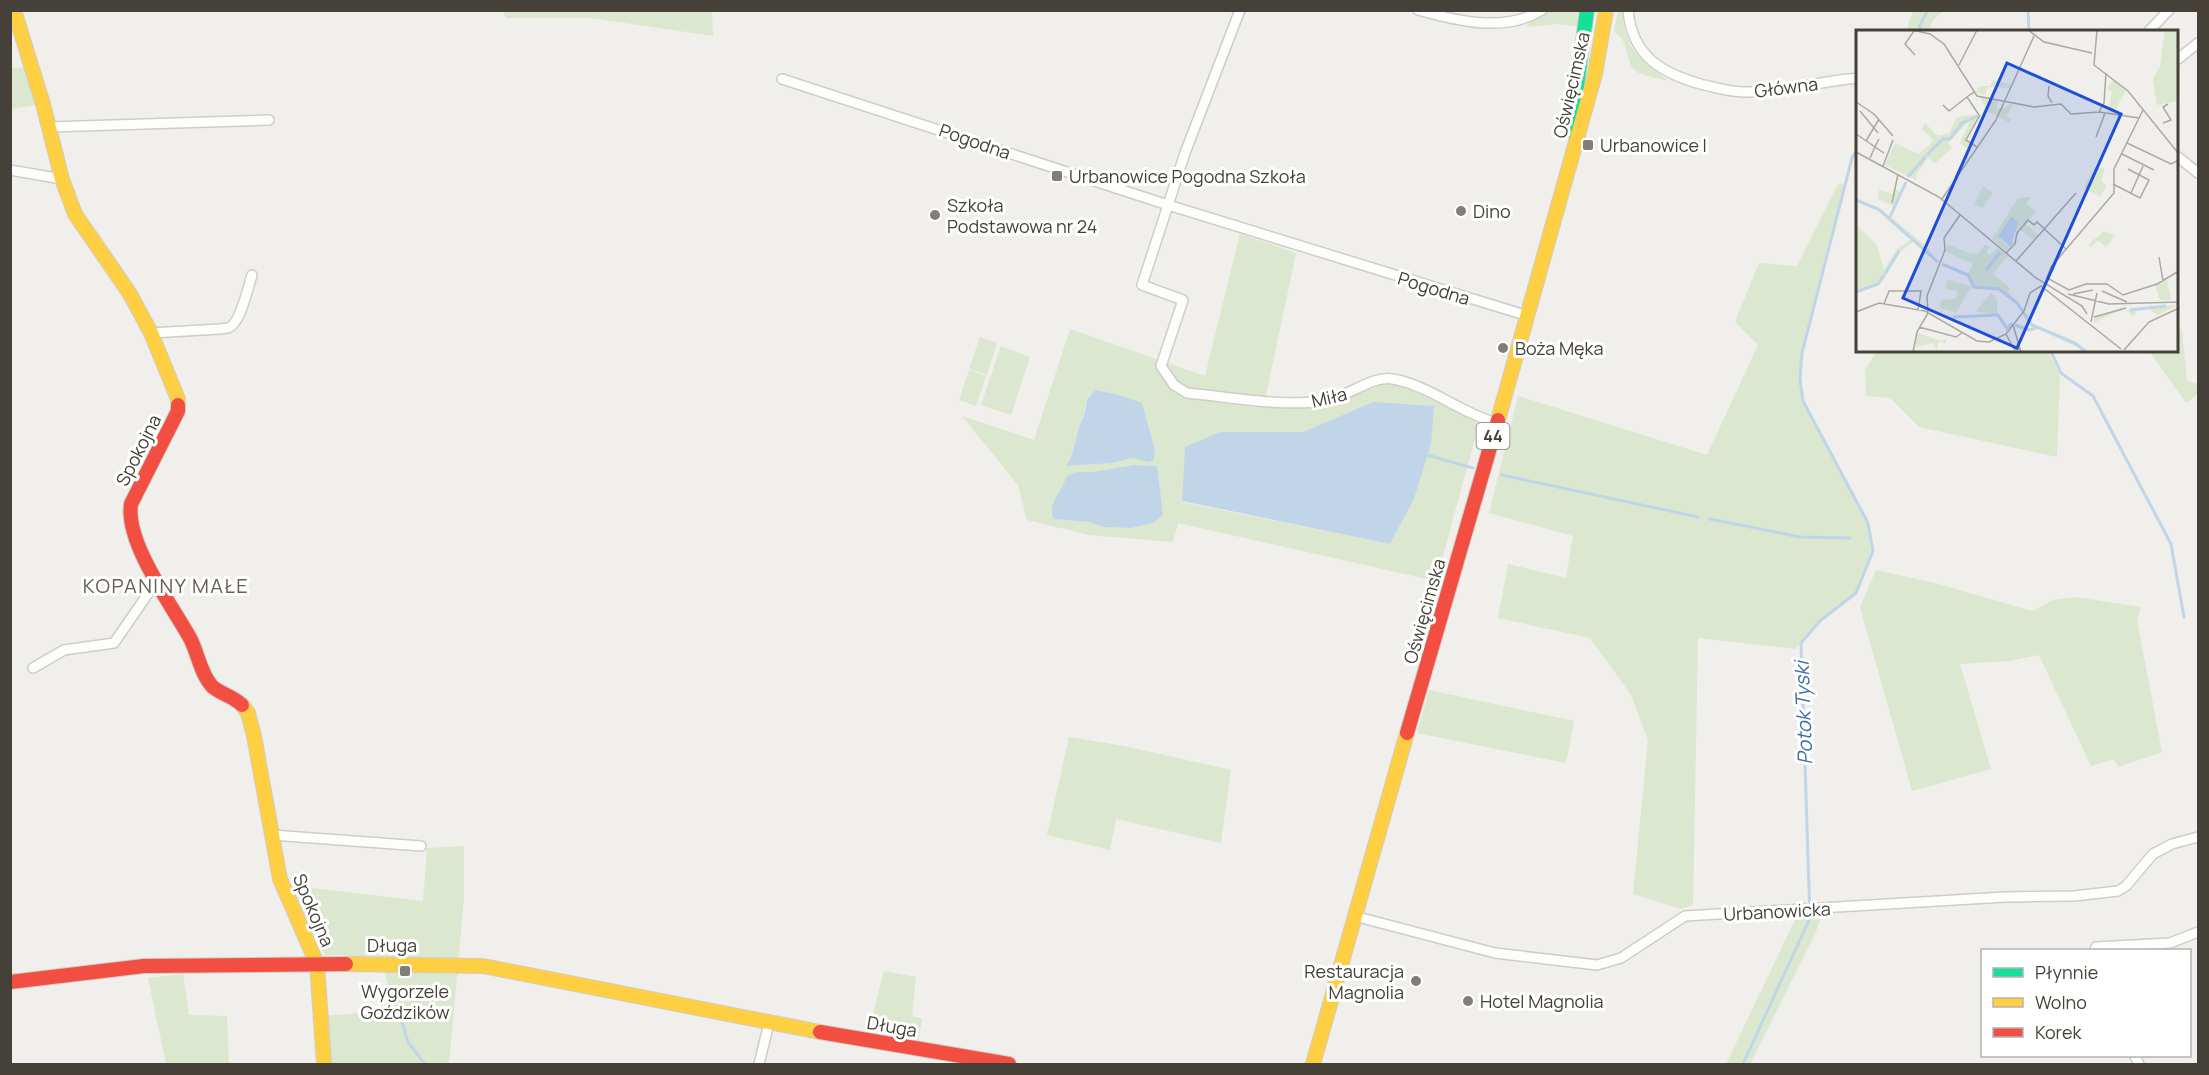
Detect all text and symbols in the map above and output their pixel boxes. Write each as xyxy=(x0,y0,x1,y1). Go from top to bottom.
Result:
street label: Oświęcimska xyxy=(1547,30,1595,140)
inset map xyxy=(1856,30,2179,352)
street label: Główna xyxy=(1753,71,1819,103)
street label: Pogodna xyxy=(936,118,1014,164)
place label: Urbanowice I xyxy=(1600,133,1707,157)
marker: Urbanowice I xyxy=(1581,138,1595,152)
place label: Urbanowice Pogodna Szkoła xyxy=(1069,164,1306,188)
marker: Urbanowice Pogodna Szkoła xyxy=(1050,169,1064,183)
place label: Szkoła Podstawowa nr 24 xyxy=(947,193,1097,238)
place label: Dino xyxy=(1473,199,1511,223)
marker: Dino xyxy=(1454,204,1468,218)
marker: Szkoła Podstawowa nr 24 xyxy=(928,208,942,222)
street label: Pogodna xyxy=(1395,266,1473,310)
place label: Boża Męka xyxy=(1515,336,1604,360)
marker: Boża Męka xyxy=(1496,341,1510,355)
street label: Miła xyxy=(1309,381,1349,413)
street label: Spokojna xyxy=(110,410,166,490)
road number: 44 xyxy=(1476,423,1510,449)
street label: Oświęcimska xyxy=(1398,556,1450,666)
district label: KOPANINY MAŁE xyxy=(83,572,249,599)
water label: Potok Tyski xyxy=(1788,659,1818,765)
street label: Spokojna xyxy=(288,870,340,950)
street label: Urbanowicka xyxy=(1723,896,1831,926)
street label: Długa xyxy=(367,933,417,957)
legend xyxy=(1981,949,2191,1057)
place label: Restauracja Magnolia xyxy=(1304,959,1404,1004)
text: Płynnie xyxy=(2035,960,2098,984)
marker: Wygorzele Goździków xyxy=(398,964,412,978)
marker: Restauracja Magnolia xyxy=(1409,974,1423,988)
place label: Wygorzele Goździków xyxy=(360,979,450,1024)
place label: Hotel Magnolia xyxy=(1480,989,1604,1013)
text: Wolno xyxy=(2035,990,2087,1014)
marker: Hotel Magnolia xyxy=(1461,994,1475,1008)
street label: Długa xyxy=(865,1010,919,1042)
text: Korek xyxy=(2035,1020,2082,1044)

